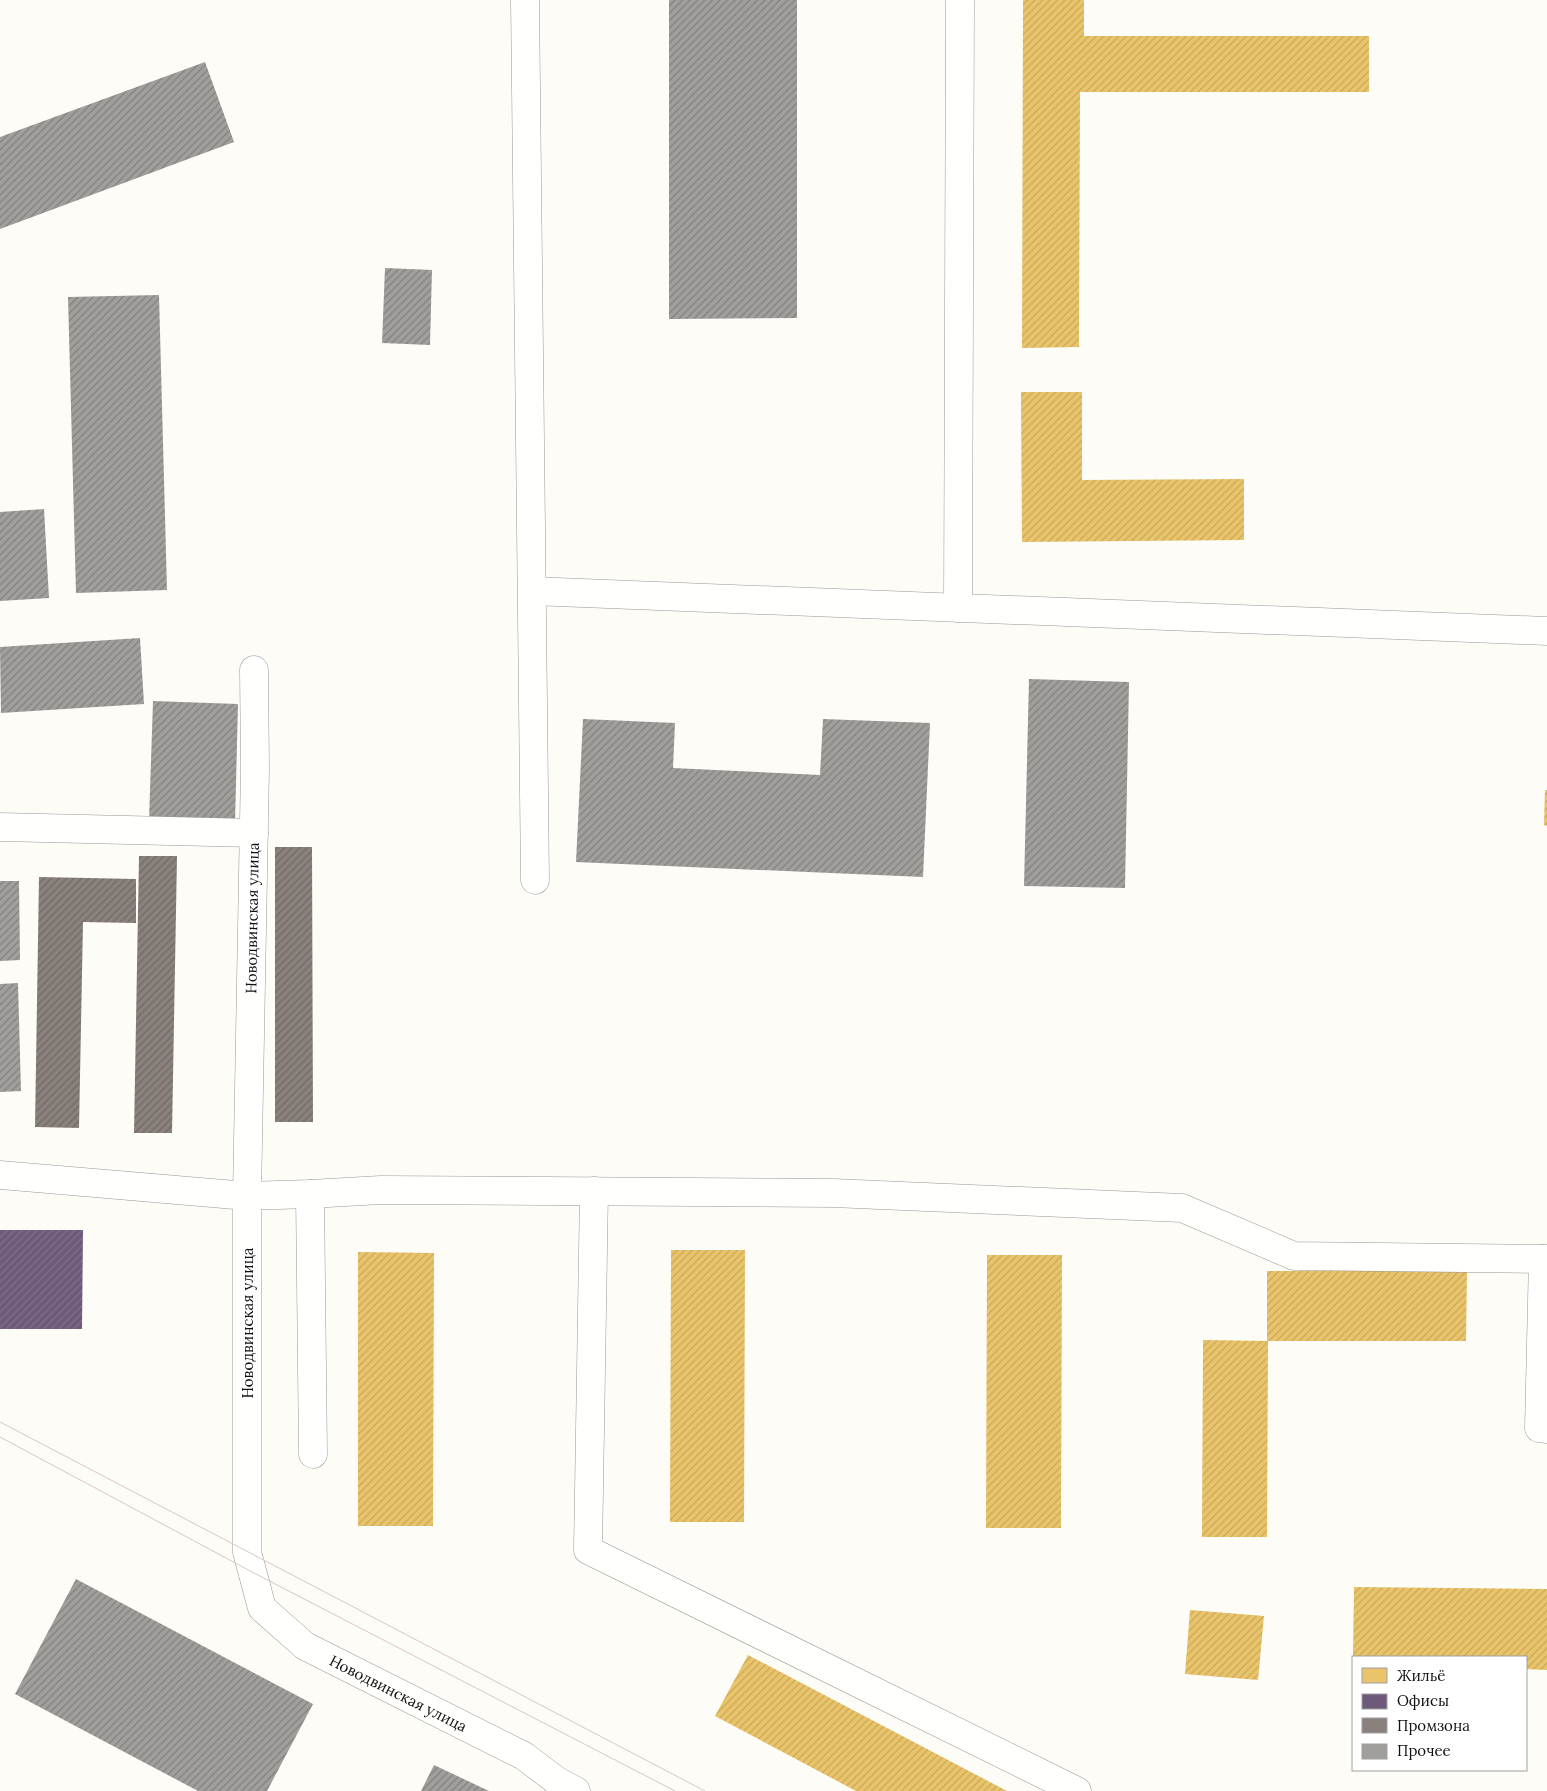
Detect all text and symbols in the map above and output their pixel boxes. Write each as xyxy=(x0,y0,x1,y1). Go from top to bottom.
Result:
street label: Новодвинская улица xyxy=(241,842,263,994)
street label: Новодвинская улица xyxy=(238,1247,257,1399)
street label: Новодвинская улица xyxy=(327,1650,471,1735)
legend xyxy=(1352,1656,1527,1771)
text: Жильё xyxy=(1397,1666,1445,1685)
text: Офисы xyxy=(1397,1691,1449,1710)
text: Промзона xyxy=(1397,1716,1470,1735)
text: Прочее xyxy=(1397,1741,1451,1760)

